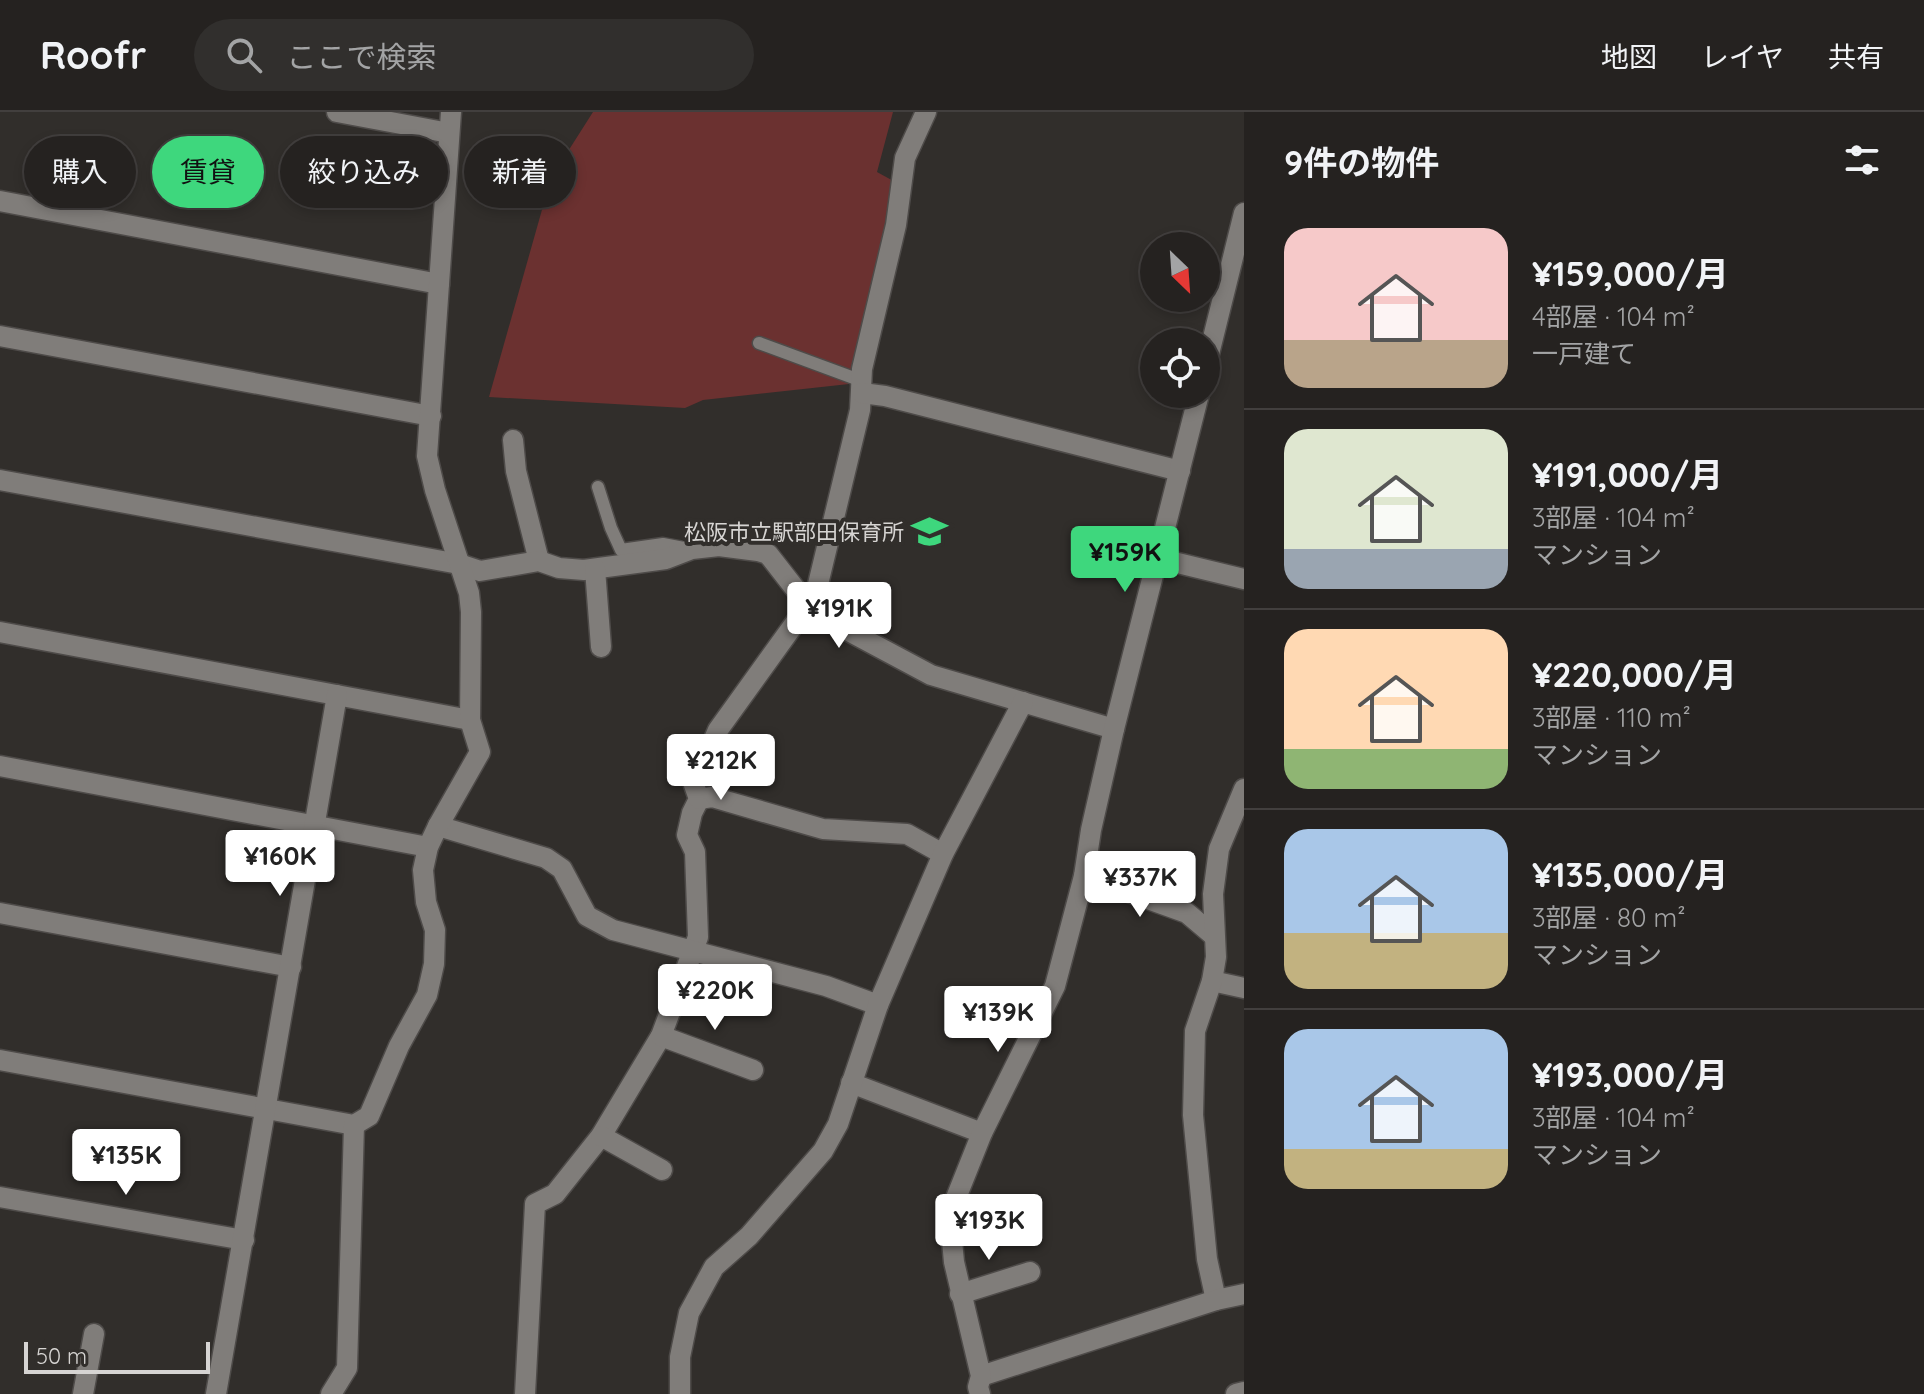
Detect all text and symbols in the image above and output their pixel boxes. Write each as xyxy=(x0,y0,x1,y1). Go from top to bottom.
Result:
search box xyxy=(194,19,754,91)
text: Roofr xyxy=(40,31,146,79)
icon: search xyxy=(222,33,266,77)
text: ここで検索 xyxy=(286,38,436,76)
text: 地図 xyxy=(1601,39,1657,74)
text: レイヤ xyxy=(1701,39,1784,74)
text: 共有 xyxy=(1828,39,1884,74)
chip: 購入 xyxy=(24,136,136,208)
chip: 賃貸 xyxy=(152,136,264,208)
chip: 絞り込み xyxy=(280,136,448,208)
chip: 新着 xyxy=(464,136,576,208)
icon: filters xyxy=(1840,138,1884,182)
text: 9件の物件 xyxy=(1284,141,1439,184)
north arrow xyxy=(1140,232,1220,312)
map controls xyxy=(1140,232,1220,408)
text: ¥159,000/月 xyxy=(1532,252,1729,295)
icon: home xyxy=(1348,260,1444,356)
text: 4部屋 · 104 m² xyxy=(1532,300,1695,333)
button: locate xyxy=(1140,328,1220,408)
text: 一戸建て xyxy=(1532,337,1636,370)
text: ¥191,000/月 xyxy=(1532,453,1723,496)
icon: home xyxy=(1348,461,1444,557)
text: 3部屋 · 104 m² xyxy=(1532,501,1695,534)
school or university icon: 松阪市立駅部田保育所 xyxy=(911,513,949,551)
place label: 松阪市立駅部田保育所 xyxy=(684,518,904,546)
pin: ¥159K xyxy=(1069,526,1181,594)
text: ¥159K xyxy=(1089,535,1161,568)
text: マンション xyxy=(1532,538,1662,571)
pin: ¥191K xyxy=(783,582,895,650)
text: ¥191K xyxy=(805,591,873,624)
text: ¥220,000/月 xyxy=(1532,653,1737,696)
icon: home xyxy=(1348,661,1444,757)
text: 3部屋 · 110 m² xyxy=(1532,701,1691,734)
pin: ¥212K xyxy=(665,734,777,802)
text: マンション xyxy=(1532,738,1662,771)
text: ¥212K xyxy=(685,743,757,776)
pin: ¥160K xyxy=(224,830,336,898)
text: ¥160K xyxy=(244,839,316,872)
pin: ¥337K xyxy=(1084,851,1196,919)
text: ¥135,000/月 xyxy=(1532,853,1729,896)
text: ¥337K xyxy=(1103,860,1177,893)
icon: home xyxy=(1348,861,1444,957)
text: 3部屋 · 80 m² xyxy=(1532,901,1685,934)
text: マンション xyxy=(1532,938,1662,971)
pin: ¥220K xyxy=(659,964,771,1032)
text: ¥220K xyxy=(676,973,754,1006)
pin: ¥139K xyxy=(942,986,1054,1054)
text: ¥139K xyxy=(962,995,1034,1028)
text: ¥193,000/月 xyxy=(1532,1053,1728,1096)
icon: home xyxy=(1348,1061,1444,1157)
text: 3部屋 · 104 m² xyxy=(1532,1101,1695,1134)
pin: ¥135K xyxy=(70,1129,182,1197)
text: ¥135K xyxy=(90,1138,162,1171)
text: マンション xyxy=(1532,1138,1662,1171)
pin: ¥193K xyxy=(933,1194,1045,1262)
text: ¥193K xyxy=(953,1203,1025,1236)
scale bar xyxy=(24,1338,210,1374)
text: 50 m xyxy=(36,1342,87,1370)

